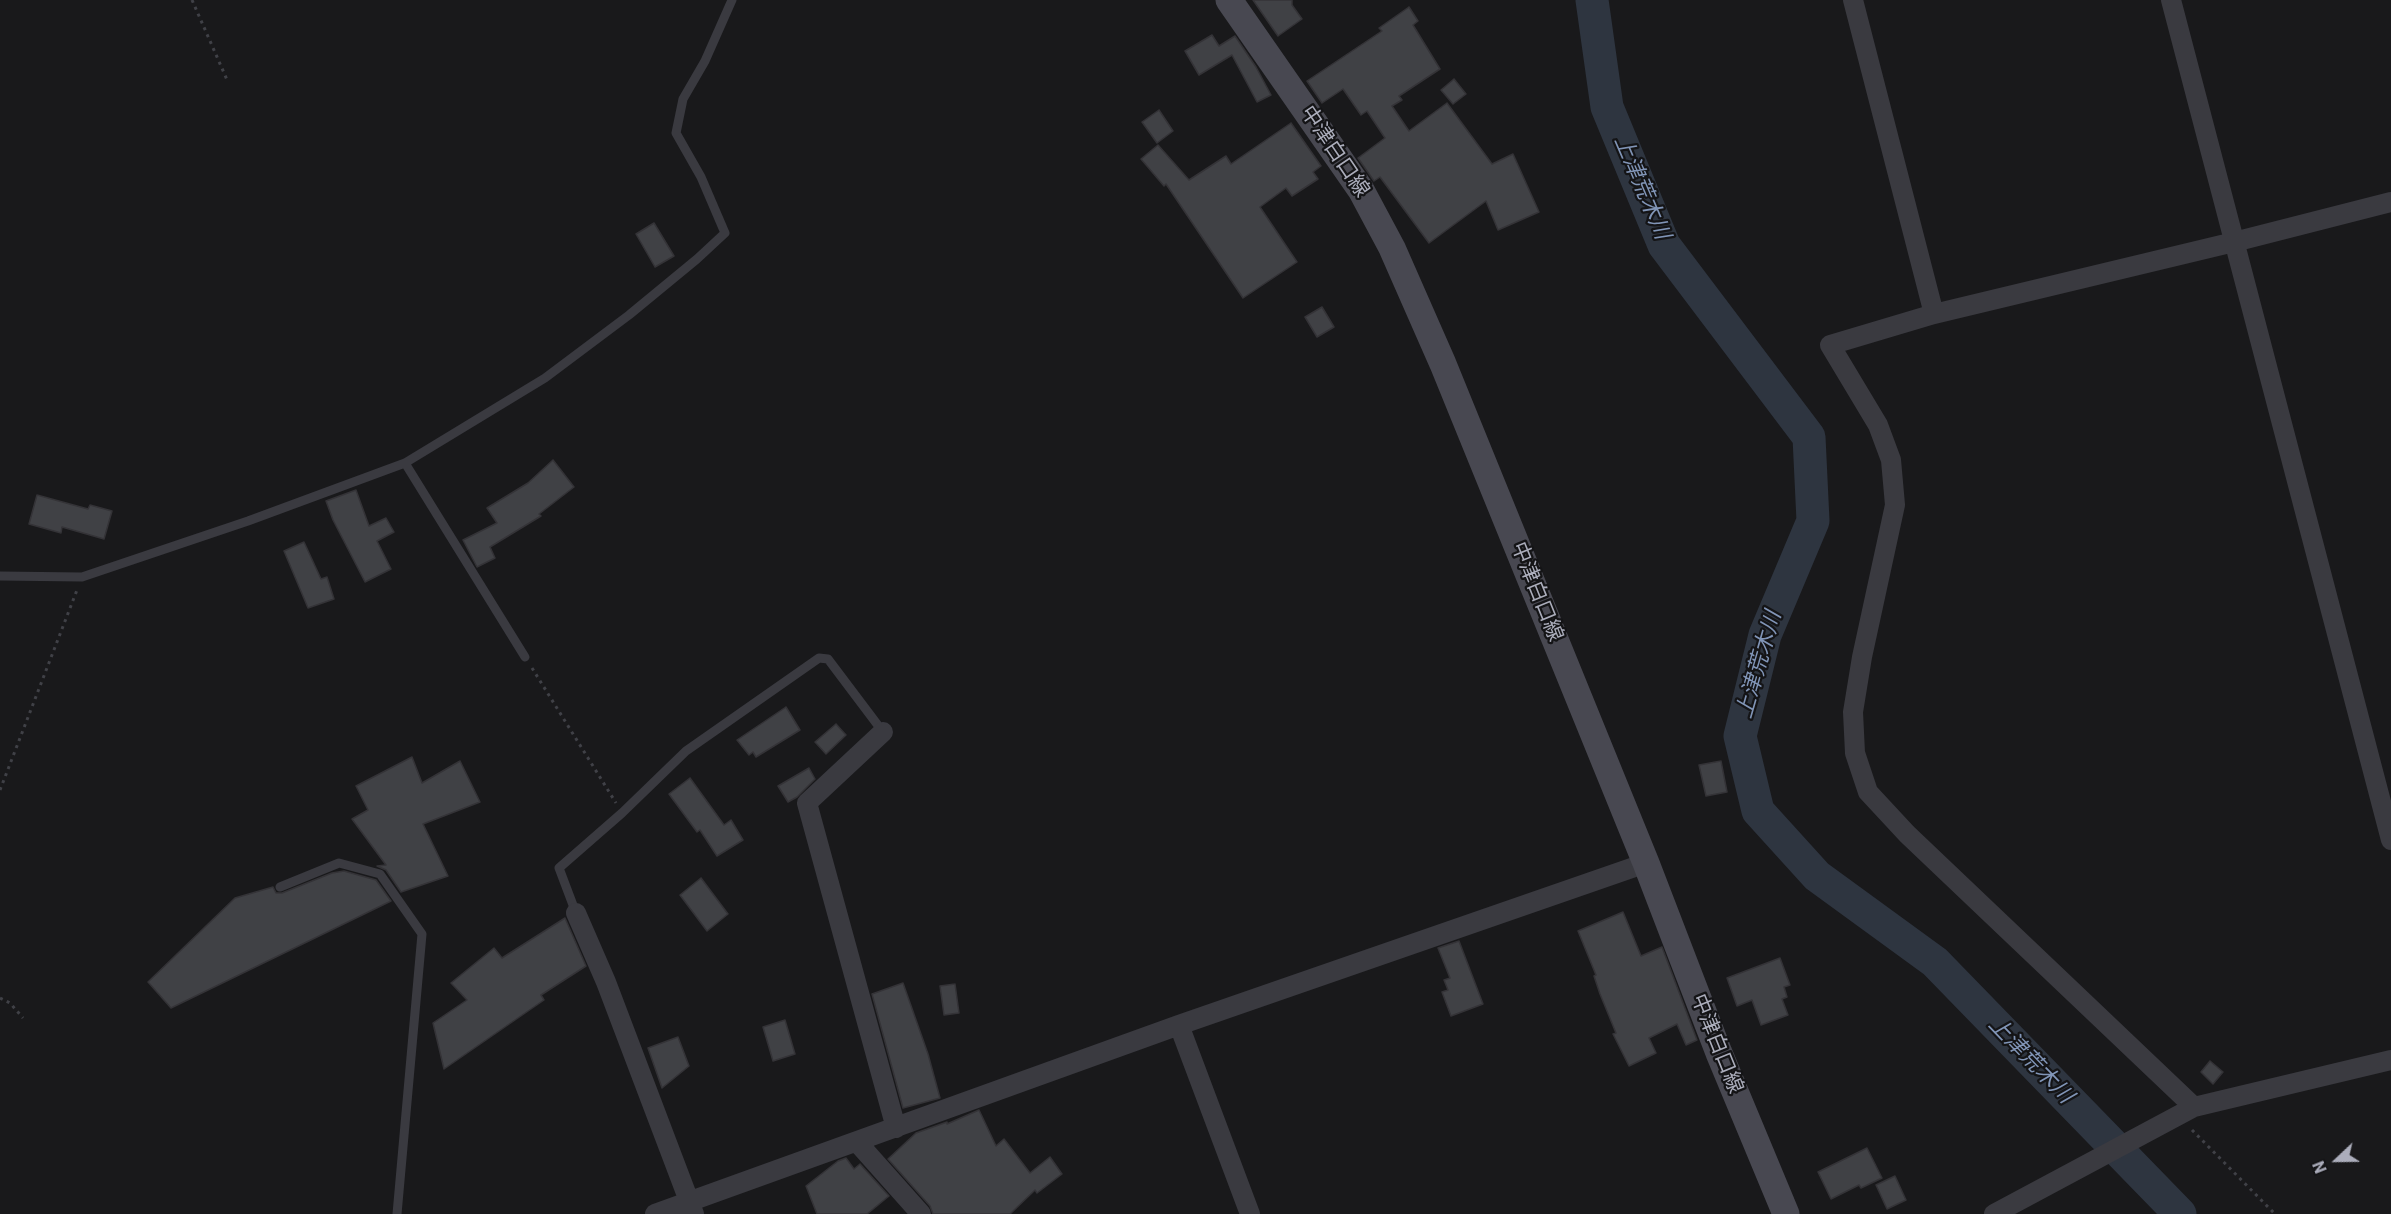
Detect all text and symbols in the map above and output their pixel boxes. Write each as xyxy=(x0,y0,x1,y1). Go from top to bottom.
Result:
street label: 中津白口線 xyxy=(1294,101,1374,203)
water label: 上津荒木川 xyxy=(1607,132,1675,244)
street label: 中津白口線 xyxy=(1505,539,1567,645)
water label: 上津荒木川 xyxy=(1732,608,1788,722)
street label: 中津白口線 xyxy=(1685,991,1747,1097)
water label: 上津荒木川 xyxy=(1982,1012,2078,1110)
north arrow xyxy=(2307,1130,2367,1190)
text: N xyxy=(2309,1158,2331,1176)

